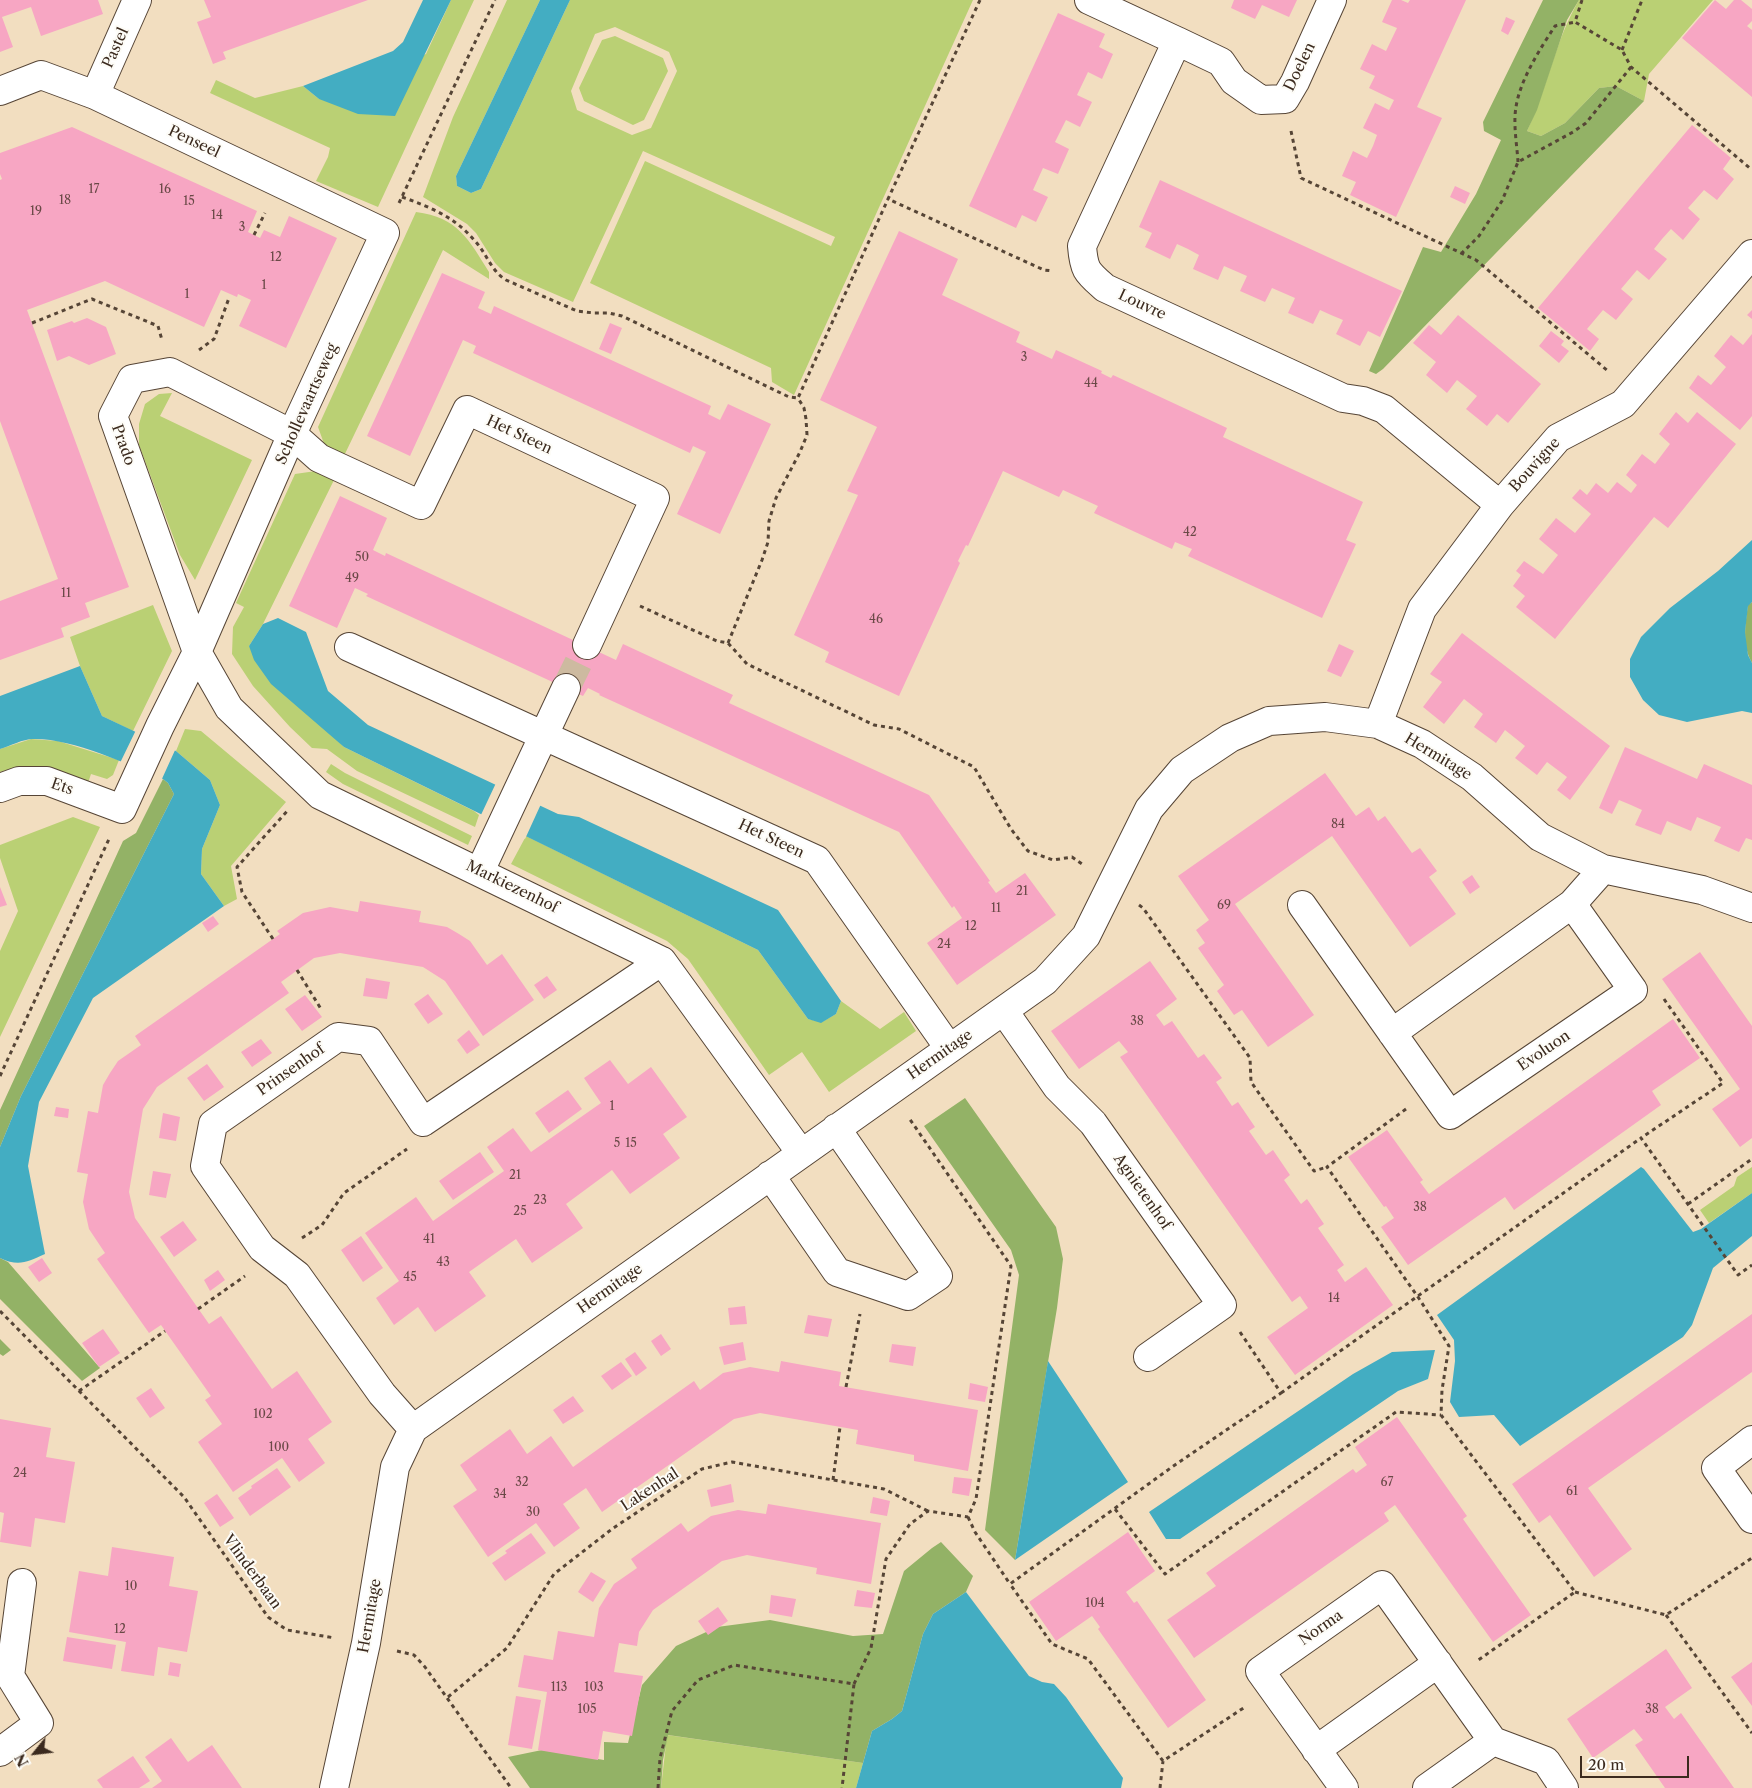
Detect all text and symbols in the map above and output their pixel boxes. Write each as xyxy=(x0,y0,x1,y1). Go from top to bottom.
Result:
street label: Pastel xyxy=(99,25,133,71)
street label: Doelen xyxy=(1281,40,1319,94)
street label: Penseel xyxy=(165,122,223,162)
house number: 17 xyxy=(89,183,99,197)
house number: 16 xyxy=(159,183,171,197)
house number: 18 xyxy=(59,194,71,208)
house number: 15 xyxy=(183,195,195,209)
house number: 19 xyxy=(30,205,42,219)
house number: 14 xyxy=(211,209,223,223)
house number: 3 xyxy=(239,221,245,235)
house number: 12 xyxy=(270,251,282,265)
house number: 1 xyxy=(261,279,267,293)
street label: Louvre xyxy=(1115,286,1169,324)
house number: 1 xyxy=(184,288,190,302)
street label: Schollevaartseweg xyxy=(272,341,342,467)
house number: 3 xyxy=(1021,351,1027,365)
house number: 44 xyxy=(1084,377,1098,391)
street label: Het Steen xyxy=(483,412,555,458)
street label: Prado xyxy=(107,422,139,468)
street label: Bouvigne xyxy=(1506,434,1564,496)
house number: 42 xyxy=(1183,526,1197,540)
house number: 50 xyxy=(355,551,369,565)
house number: 49 xyxy=(345,572,359,586)
house number: 11 xyxy=(61,587,71,601)
house number: 46 xyxy=(869,613,883,627)
street label: Hermitage xyxy=(1401,730,1475,784)
street label: Ets xyxy=(49,775,75,799)
street label: Het Steen xyxy=(735,816,807,862)
house number: 84 xyxy=(1331,818,1345,832)
street label: Markiezenhof xyxy=(463,857,561,917)
house number: 21 xyxy=(1016,885,1028,899)
house number: 69 xyxy=(1217,899,1231,913)
house number: 11 xyxy=(991,902,1001,916)
house number: 12 xyxy=(965,920,977,934)
house number: 24 xyxy=(937,938,951,952)
house number: 38 xyxy=(1130,1015,1144,1029)
street label: Hermitage xyxy=(904,1026,976,1084)
street label: Evoluon xyxy=(1514,1027,1574,1075)
street label: Prinsenhof xyxy=(254,1040,328,1100)
house number: 1 xyxy=(609,1100,615,1114)
house number: 5 xyxy=(614,1137,620,1151)
house number: 15 xyxy=(625,1137,637,1151)
street label: Agnietenhof xyxy=(1109,1151,1175,1233)
house number: 21 xyxy=(509,1169,521,1183)
house number: 23 xyxy=(533,1194,547,1208)
house number: 38 xyxy=(1413,1201,1427,1215)
house number: 25 xyxy=(513,1205,527,1219)
house number: 41 xyxy=(423,1233,435,1247)
house number: 43 xyxy=(436,1256,450,1270)
street label: Hermitage xyxy=(574,1260,646,1318)
house number: 45 xyxy=(403,1271,417,1285)
house number: 14 xyxy=(1328,1292,1340,1306)
house number: 102 xyxy=(253,1408,273,1422)
house number: 100 xyxy=(269,1441,289,1455)
street label: Lakenhal xyxy=(618,1465,682,1515)
house number: 24 xyxy=(13,1467,27,1481)
house number: 32 xyxy=(515,1476,529,1490)
house number: 67 xyxy=(1381,1476,1393,1490)
house number: 61 xyxy=(1566,1485,1578,1499)
house number: 34 xyxy=(493,1488,507,1502)
house number: 30 xyxy=(526,1506,540,1520)
street label: Vlinderbaan xyxy=(219,1531,285,1613)
street label: Hermitage xyxy=(355,1577,385,1655)
house number: 10 xyxy=(125,1580,137,1594)
house number: 104 xyxy=(1085,1597,1105,1611)
street label: Norma xyxy=(1296,1606,1346,1650)
house number: 12 xyxy=(114,1623,126,1637)
house number: 113 xyxy=(551,1681,567,1695)
house number: 103 xyxy=(584,1681,604,1695)
house number: 105 xyxy=(577,1703,597,1717)
house number: 38 xyxy=(1645,1703,1659,1717)
north arrow xyxy=(10,1728,60,1778)
scale bar xyxy=(1582,1746,1691,1778)
text: N xyxy=(11,1751,33,1770)
text: 20 m xyxy=(1588,1755,1624,1774)

